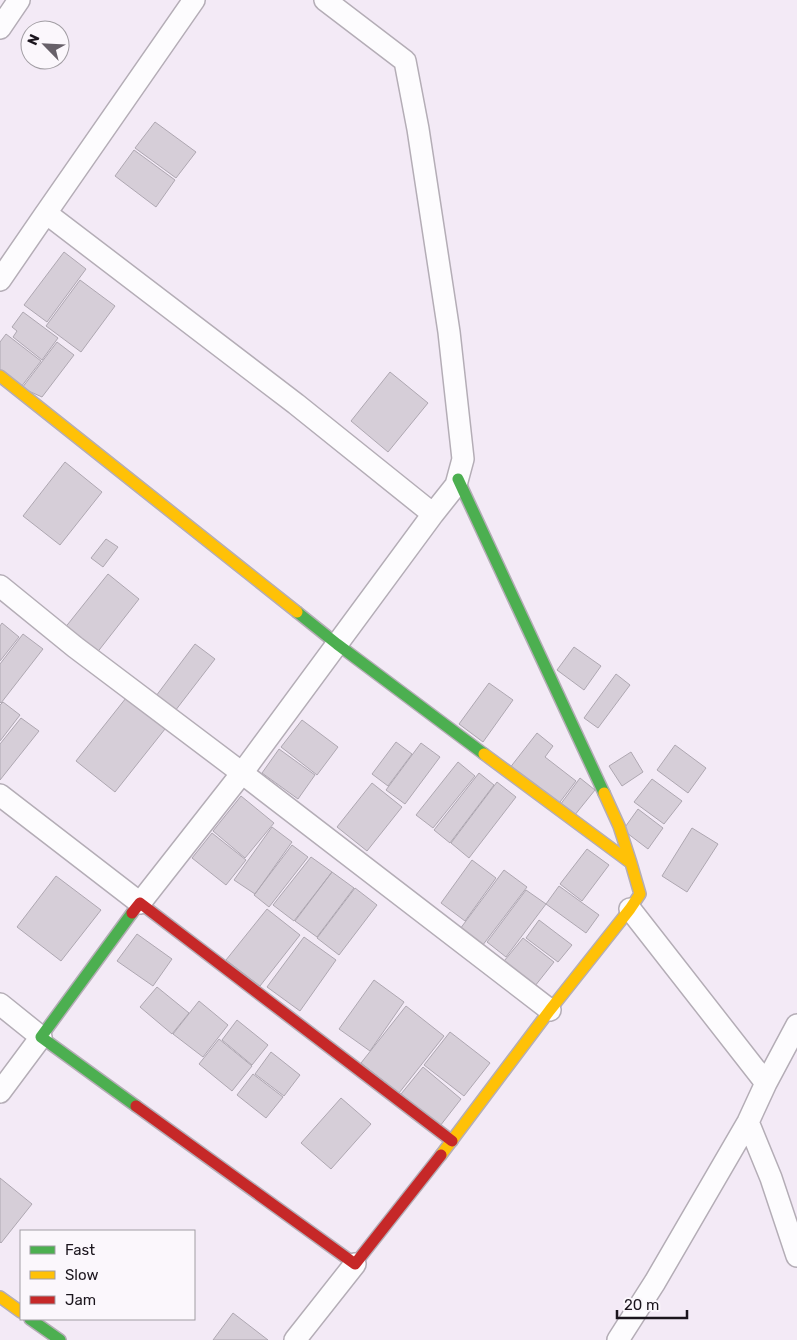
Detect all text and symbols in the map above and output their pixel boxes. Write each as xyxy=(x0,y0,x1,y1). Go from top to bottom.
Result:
north arrow xyxy=(20,20,70,70)
text: N xyxy=(24,32,43,48)
legend xyxy=(20,1230,195,1320)
text: Fast xyxy=(65,1241,95,1259)
text: Slow xyxy=(65,1266,98,1284)
scale bar xyxy=(617,1288,687,1320)
text: Jam xyxy=(65,1291,96,1309)
text: 20 m xyxy=(624,1296,659,1314)

